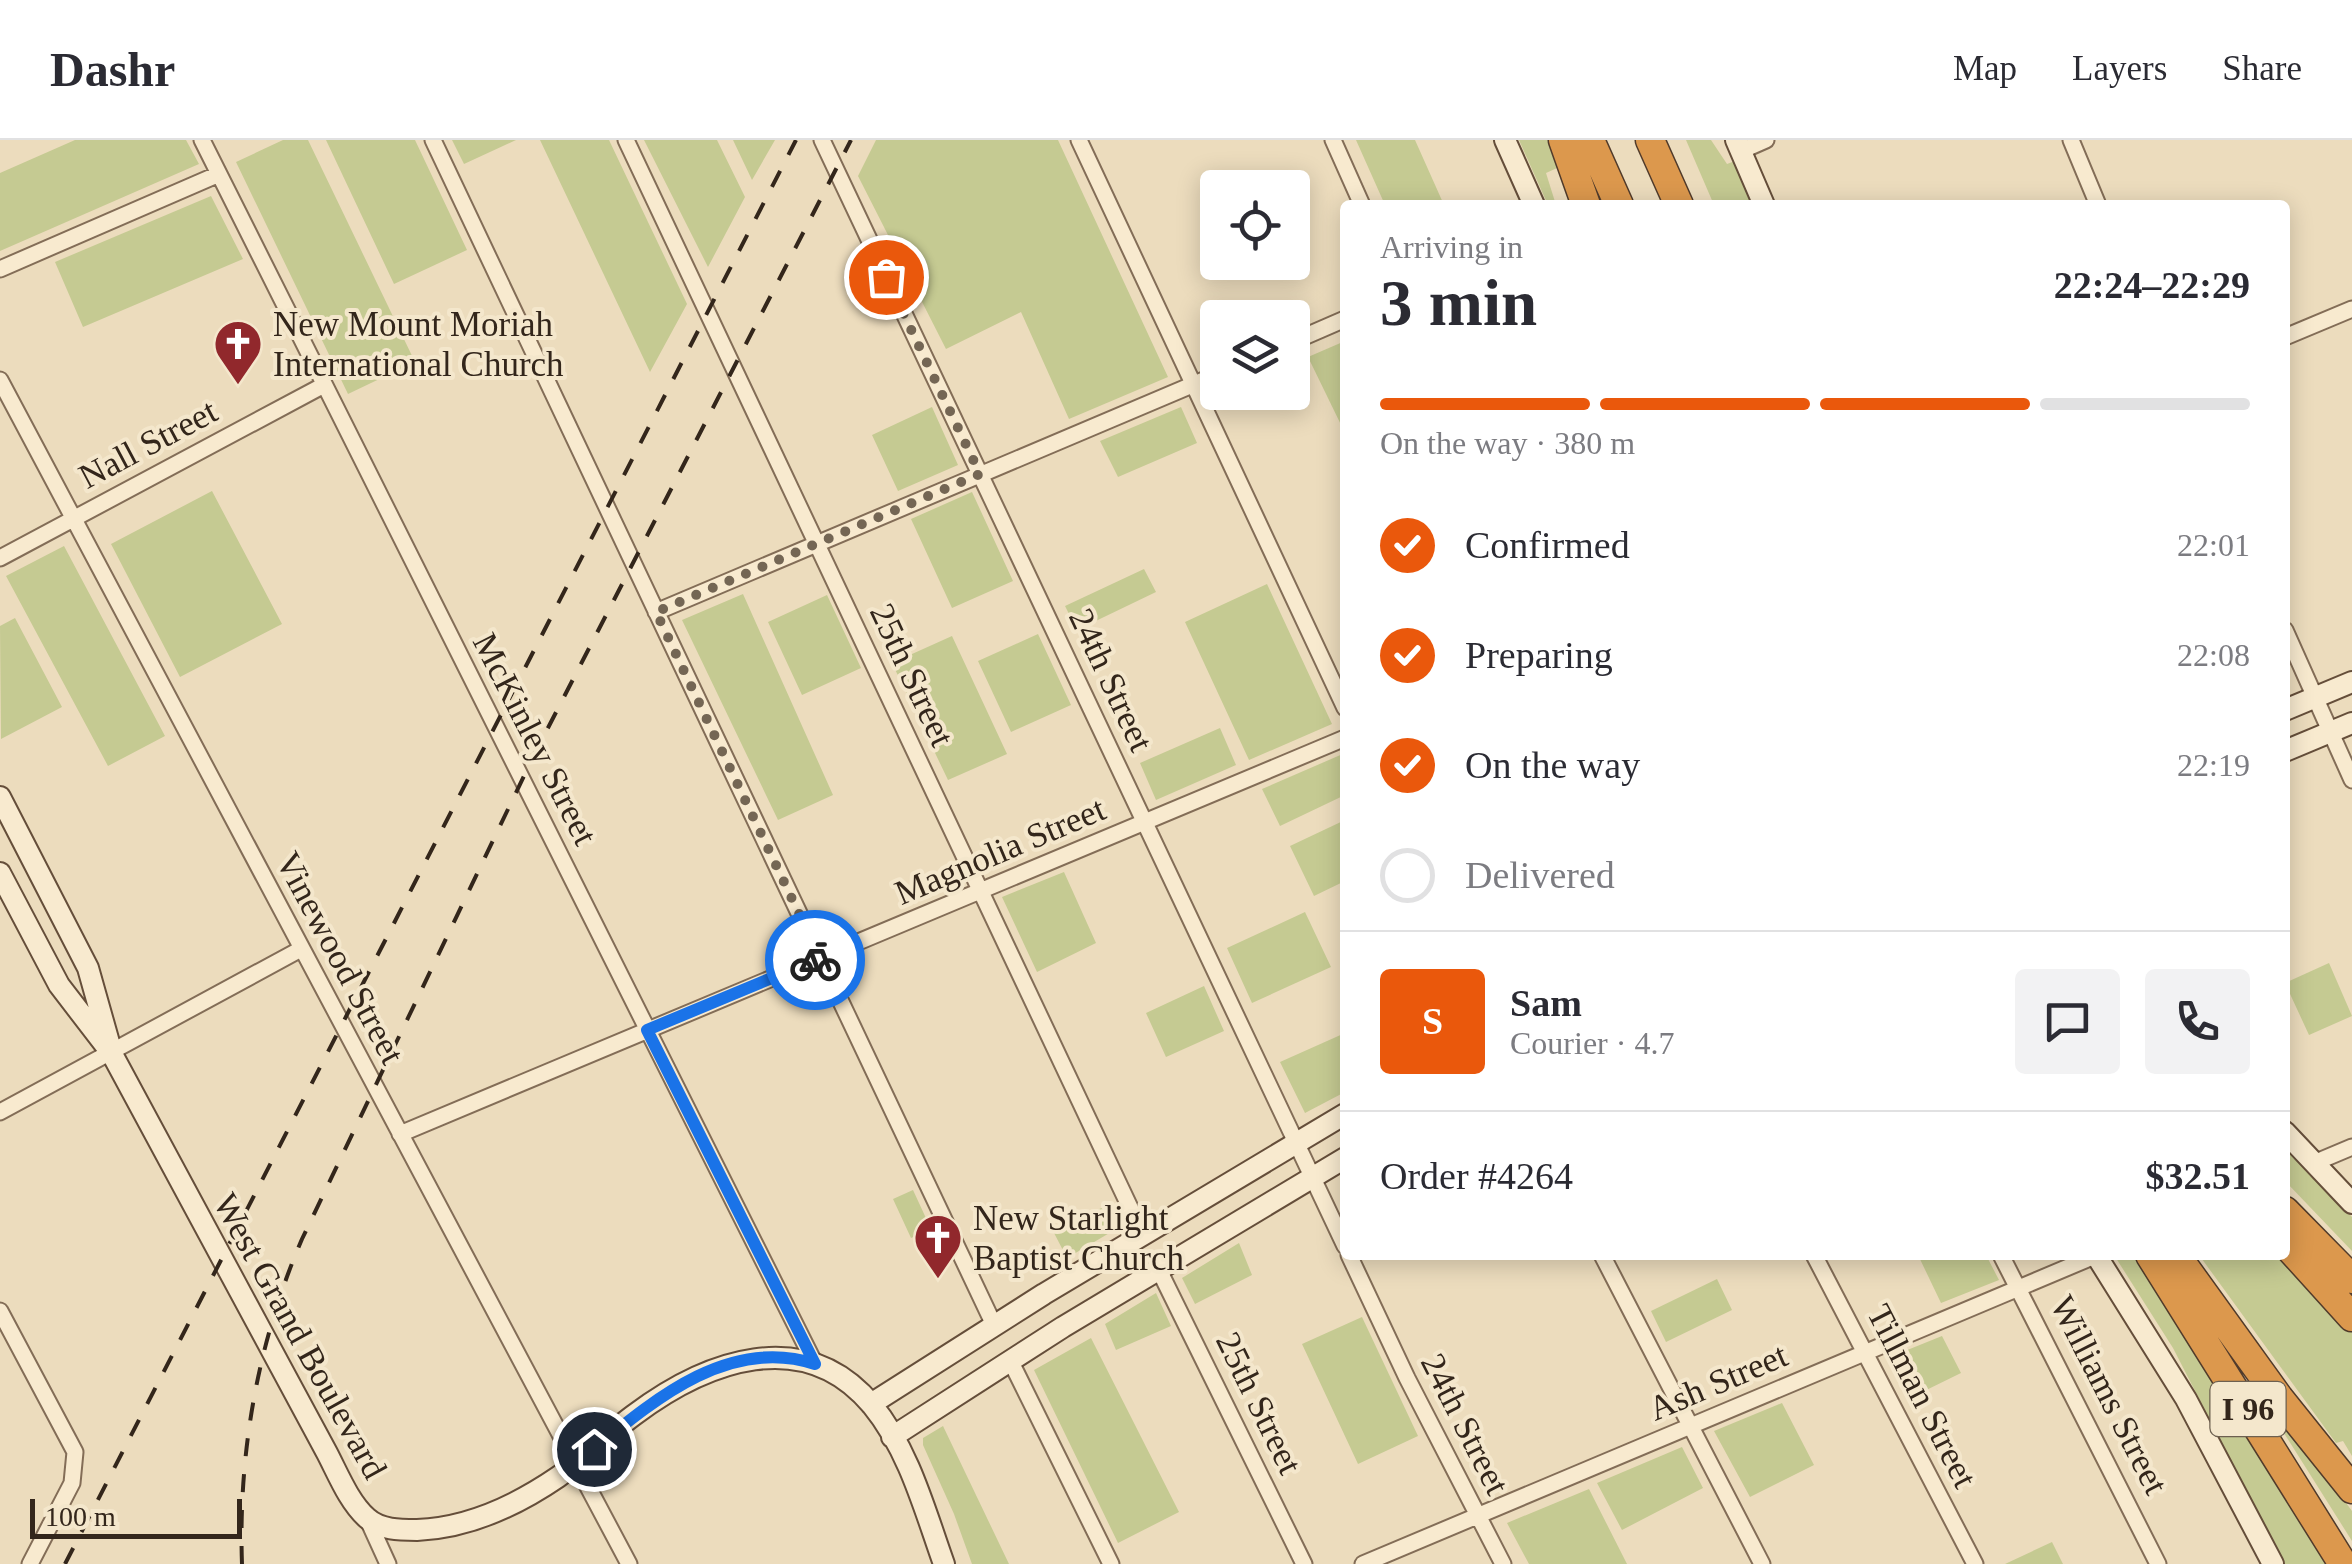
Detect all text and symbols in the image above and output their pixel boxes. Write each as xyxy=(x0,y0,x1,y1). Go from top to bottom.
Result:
text: Dashr xyxy=(50,43,175,96)
text: Map xyxy=(1953,49,2017,88)
text: Layers xyxy=(2072,49,2167,88)
text: Share xyxy=(2222,49,2302,88)
map controls xyxy=(1200,170,1310,410)
button: locate xyxy=(1200,170,1310,280)
text: Arriving in xyxy=(1380,229,1523,265)
pin xyxy=(844,235,929,320)
icon: bag xyxy=(859,250,914,305)
text: 22:24–22:29 xyxy=(2054,264,2250,306)
text: 3 min xyxy=(1380,267,1537,339)
button: layers xyxy=(1200,300,1310,410)
place label: New Mount Moriah International Church xyxy=(273,305,564,384)
church icon: New Mount Moriah International Church xyxy=(212,318,264,386)
street label: Nall Street xyxy=(72,391,224,497)
text: On the way · 380 m xyxy=(1380,425,1635,461)
icon: check xyxy=(1380,518,1435,573)
text: Confirmed xyxy=(1465,524,1630,566)
text: 22:01 xyxy=(2177,527,2250,563)
street label: 25th Street xyxy=(862,598,962,753)
street label: 24th Street xyxy=(1061,603,1161,758)
street label: McKinley Street xyxy=(465,627,605,852)
icon: check xyxy=(1380,628,1435,683)
text: Preparing xyxy=(1465,634,1613,676)
text: 22:08 xyxy=(2177,637,2250,673)
icon: check xyxy=(1380,738,1435,793)
text: On the way xyxy=(1465,744,1640,786)
text: 22:19 xyxy=(2177,747,2250,783)
street label: Magnolia Street xyxy=(889,789,1111,913)
street label: Vinewood Street xyxy=(268,845,412,1071)
text: Delivered xyxy=(1465,854,1615,896)
courier xyxy=(765,910,865,1010)
icon: bike xyxy=(788,933,843,988)
button: chat xyxy=(2015,969,2120,1074)
button: phone xyxy=(2145,969,2250,1074)
text: Sam xyxy=(1510,982,1582,1024)
text: S xyxy=(1422,1000,1443,1042)
text: Courier · 4.7 xyxy=(1510,1025,1674,1061)
text: Order #4264 xyxy=(1380,1155,1573,1197)
text: $32.51 xyxy=(2146,1155,2250,1197)
street label: West Grand Boulevard xyxy=(205,1187,395,1486)
place label: New Starlight Baptist Church xyxy=(973,1199,1184,1278)
church icon: New Starlight Baptist Church xyxy=(912,1212,964,1280)
street label: Williams Street xyxy=(2042,1289,2176,1501)
street label: Tillman Street xyxy=(1859,1298,1985,1494)
street label: 25th Street xyxy=(1208,1326,1310,1480)
street label: Ash Street xyxy=(1643,1335,1793,1429)
street label: 24th Street xyxy=(1413,1347,1517,1501)
road number: I 96 xyxy=(2210,1382,2286,1436)
pin xyxy=(552,1407,637,1492)
icon: home xyxy=(567,1422,622,1477)
scale bar xyxy=(30,1494,242,1538)
text: 100 m xyxy=(45,1501,116,1532)

